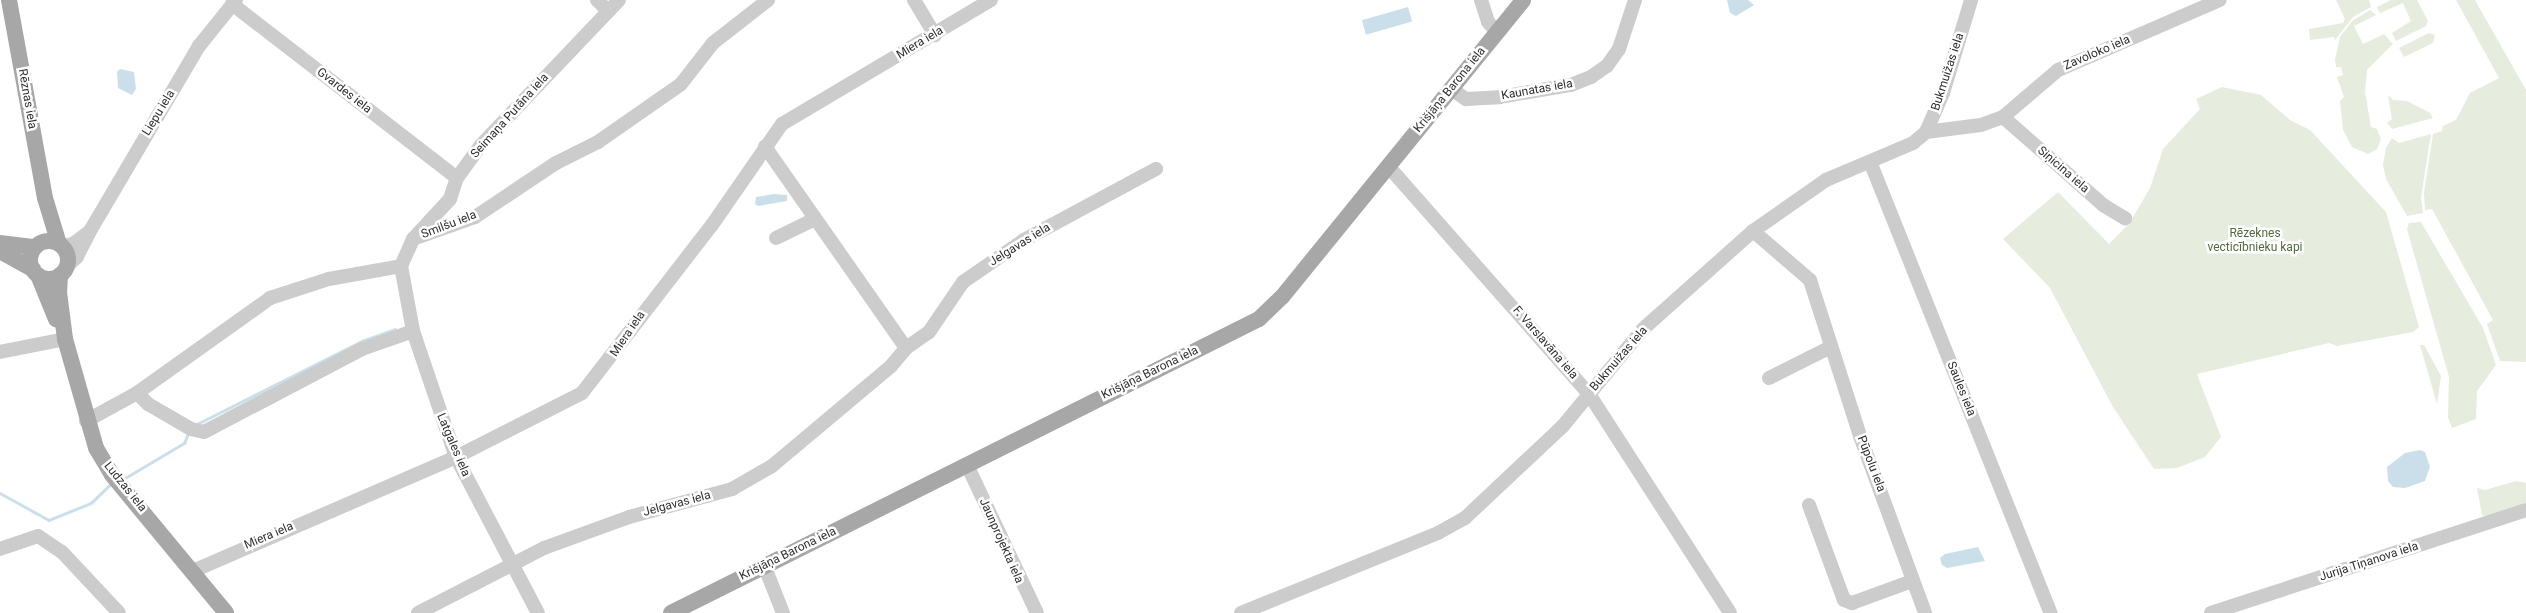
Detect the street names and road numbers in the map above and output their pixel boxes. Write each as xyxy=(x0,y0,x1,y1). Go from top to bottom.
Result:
street label: Miera iela xyxy=(894,23,946,63)
street label: Bukmuižas iela xyxy=(1929,31,1967,113)
street label: Zavoloko iela xyxy=(2062,33,2132,73)
street label: Krišjāņa Barona iela xyxy=(1411,44,1489,136)
street label: Gvardes iela xyxy=(314,65,374,117)
street label: Rēznas iela xyxy=(15,68,39,130)
street label: Seimaņa Putāna iela xyxy=(468,71,552,161)
street label: Kaunatas iela xyxy=(1500,77,1574,103)
street label: Liepu iela xyxy=(140,88,178,138)
street label: Siņicina iela xyxy=(2034,144,2092,196)
street label: Smilšu iela xyxy=(419,208,479,242)
street label: Jelgavas iela xyxy=(987,221,1053,269)
street label: F. Varslavāna iela xyxy=(1509,304,1581,382)
street label: Miera iela xyxy=(608,308,648,360)
street label: Bukmuižas iela xyxy=(1587,324,1651,394)
street label: Krišjāņa Barona iela xyxy=(1099,343,1201,403)
street label: Saules iela xyxy=(1944,360,1978,418)
street label: Latgales iela xyxy=(433,411,473,479)
street label: Pūpolu iela xyxy=(1854,434,1888,494)
street label: Ludzas iela xyxy=(101,459,149,515)
street label: Jelgavas iela xyxy=(642,488,712,520)
street label: Jaunprojekta iela xyxy=(976,496,1026,586)
street label: Miera iela xyxy=(242,519,296,553)
street label: Krišjāņa Barona iela xyxy=(737,524,839,584)
street label: Jurija Tiņanova iela xyxy=(2318,539,2420,585)

